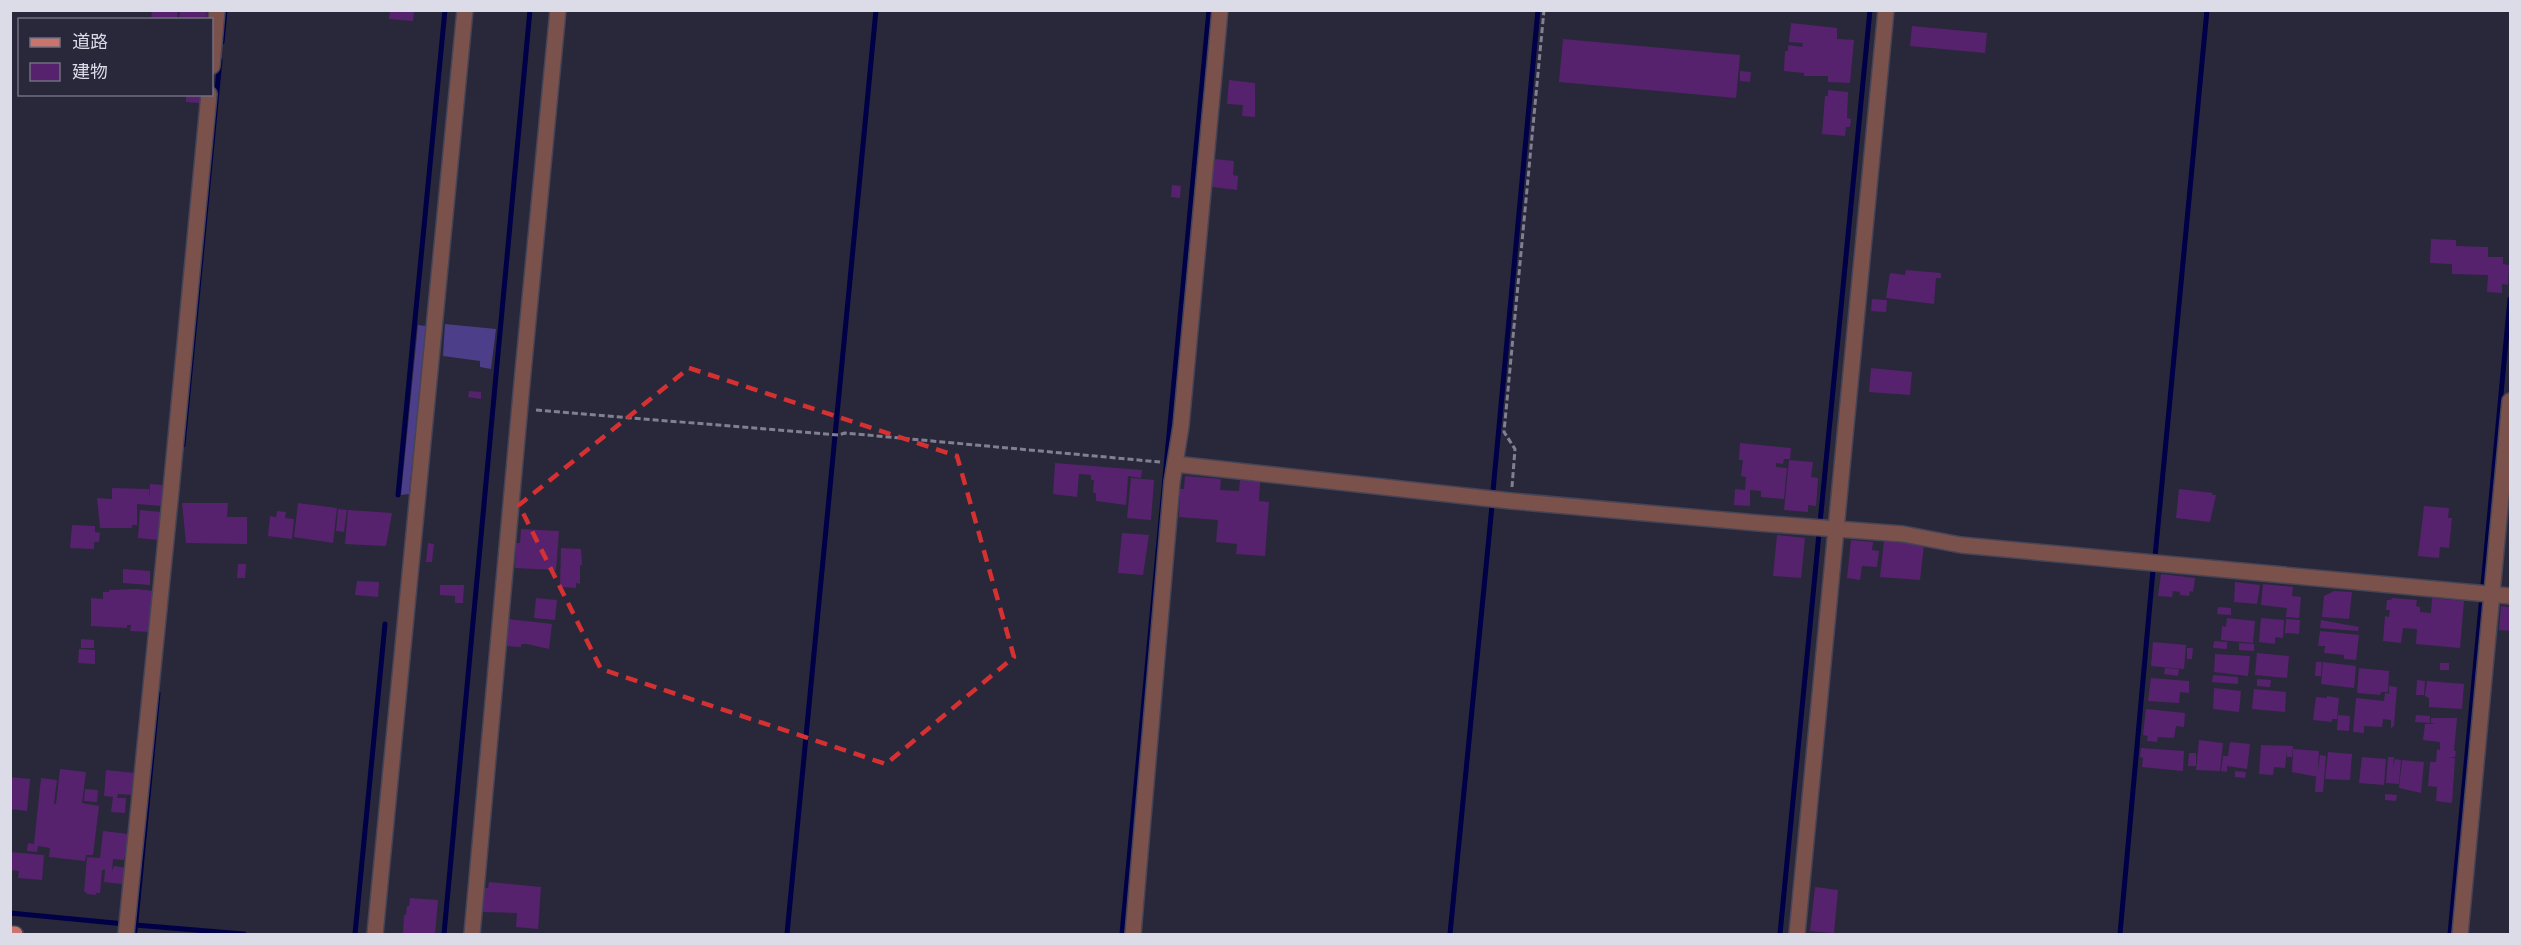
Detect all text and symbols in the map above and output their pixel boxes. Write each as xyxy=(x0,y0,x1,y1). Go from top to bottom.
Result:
legend xyxy=(18,18,213,96)
text: 道路 xyxy=(72,30,108,53)
text: 建物 xyxy=(72,60,108,83)

